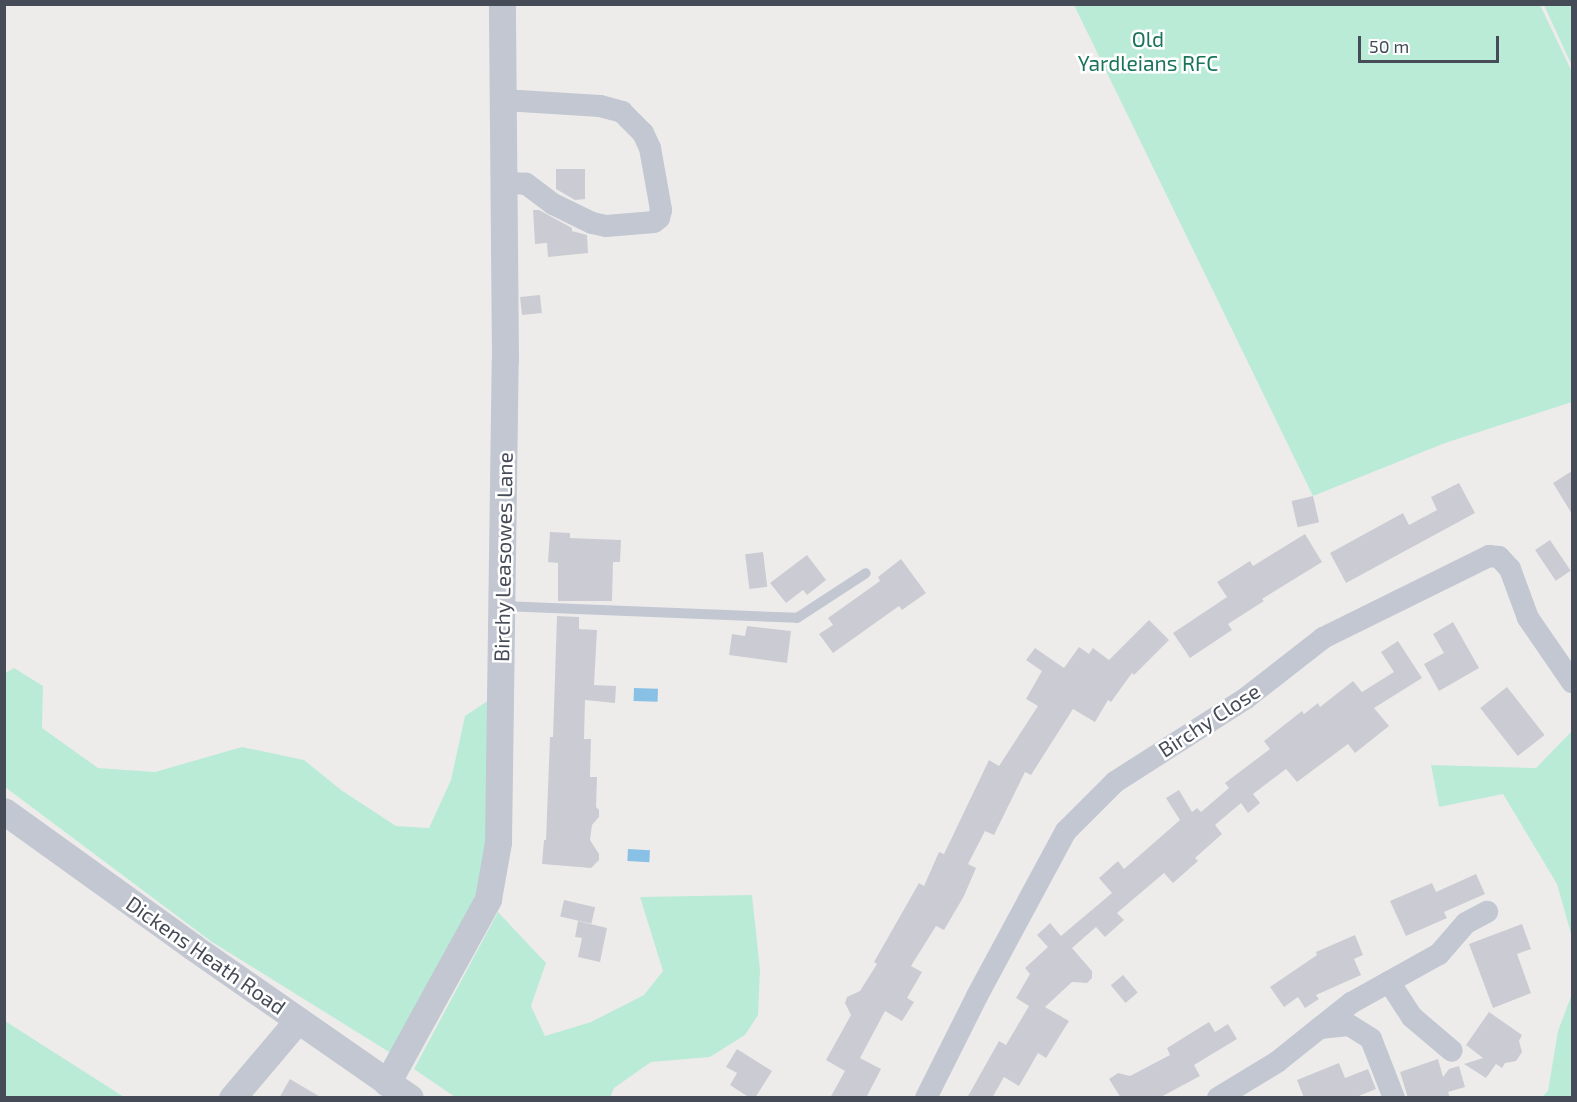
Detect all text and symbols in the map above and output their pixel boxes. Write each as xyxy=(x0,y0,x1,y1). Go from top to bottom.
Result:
scale bar xyxy=(1361,24,1502,62)
park label: Old Yardleians RFC xyxy=(1078,26,1218,76)
text: 50 m xyxy=(1369,35,1409,57)
street label: Birchy Leasowes Lane xyxy=(489,452,517,662)
street label: Birchy Close xyxy=(1153,678,1265,762)
street label: Dickens Heath Road xyxy=(121,891,291,1019)

